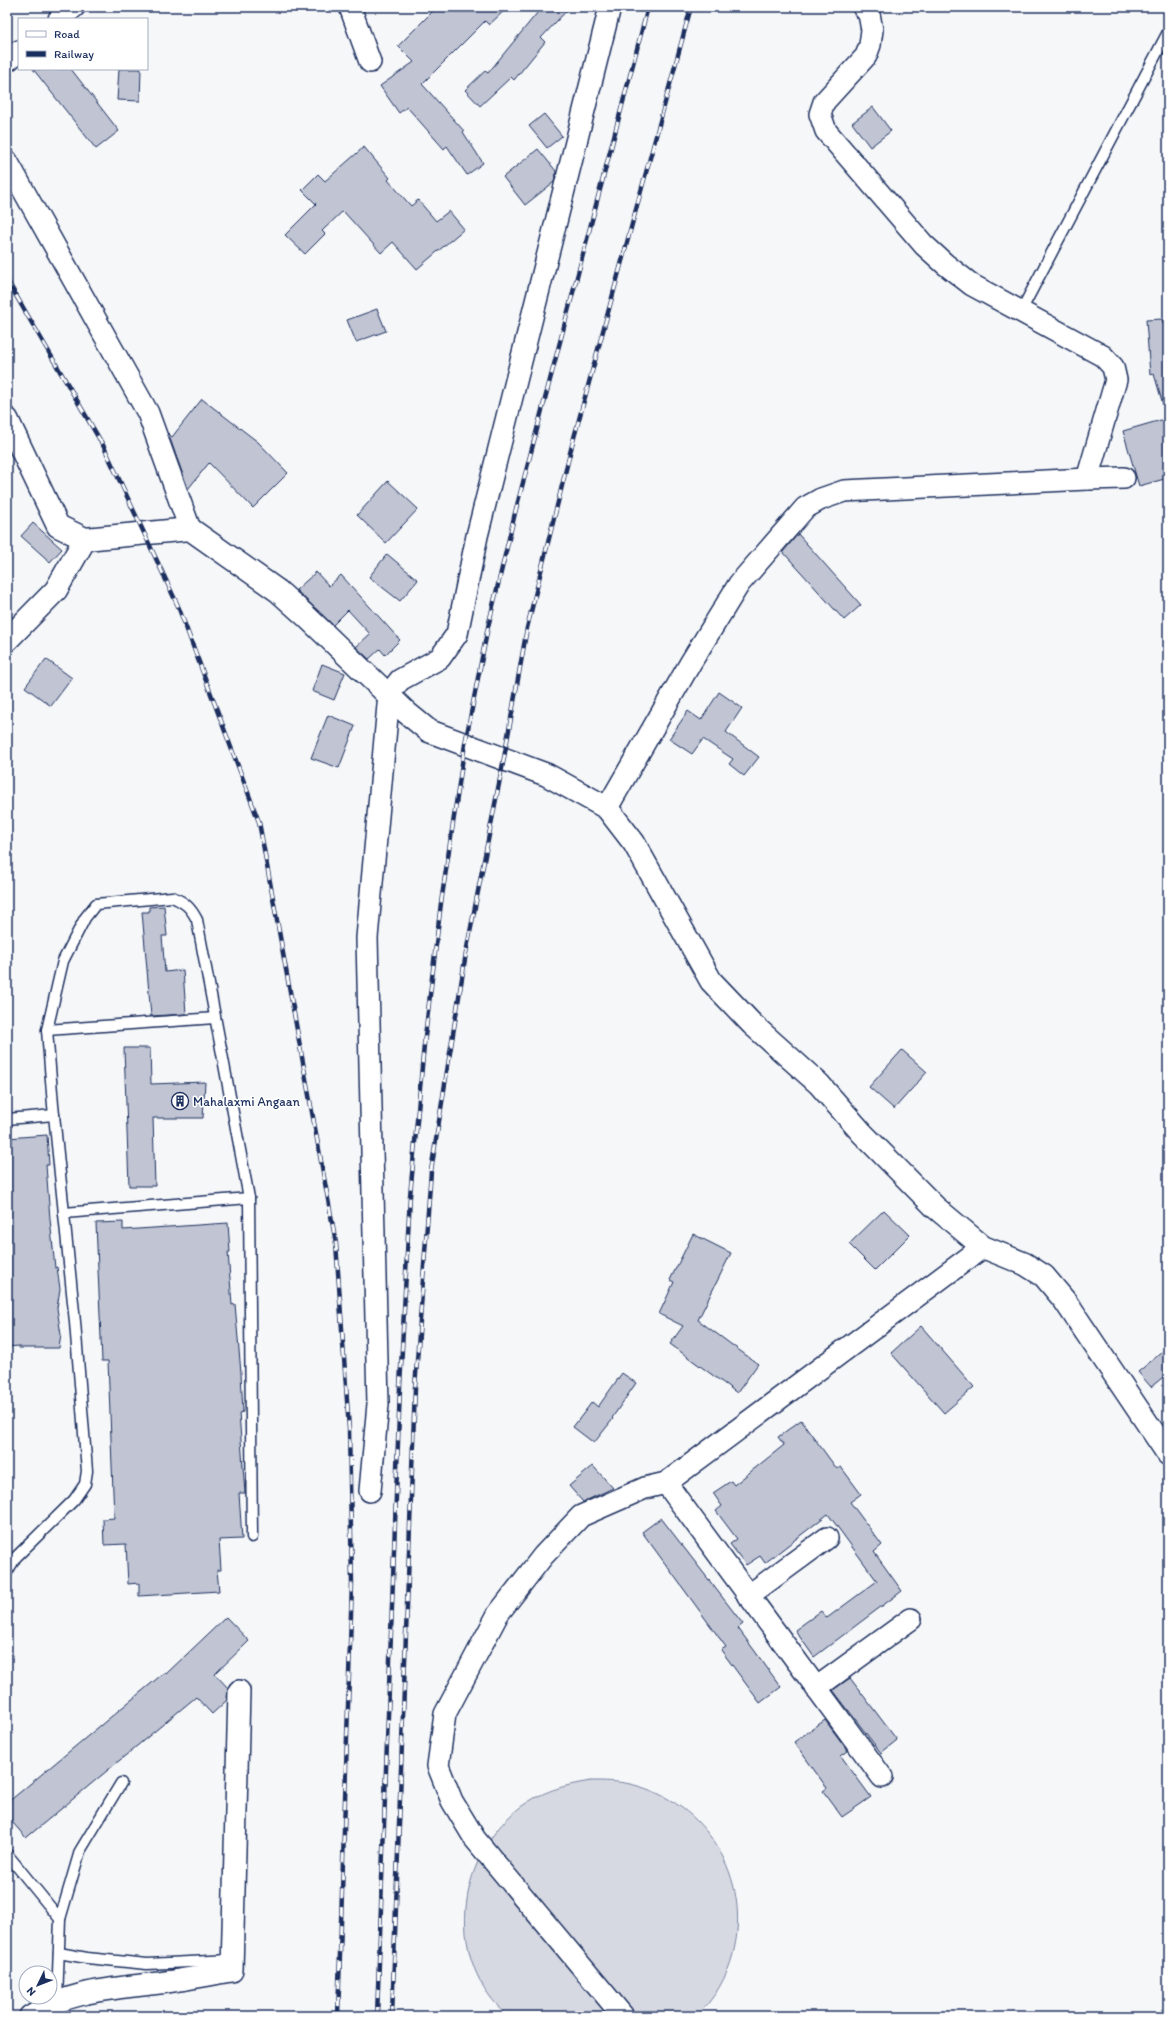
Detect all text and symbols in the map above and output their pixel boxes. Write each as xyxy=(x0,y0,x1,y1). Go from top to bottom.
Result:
legend xyxy=(18,18,148,70)
text: Road xyxy=(54,27,80,41)
text: Railway xyxy=(54,47,94,61)
building icon: Mahalaxmi Angaan xyxy=(170,1091,190,1111)
place label: Mahalaxmi Angaan xyxy=(193,1094,300,1109)
north arrow xyxy=(18,1965,58,2005)
text: N xyxy=(24,1984,38,1999)

